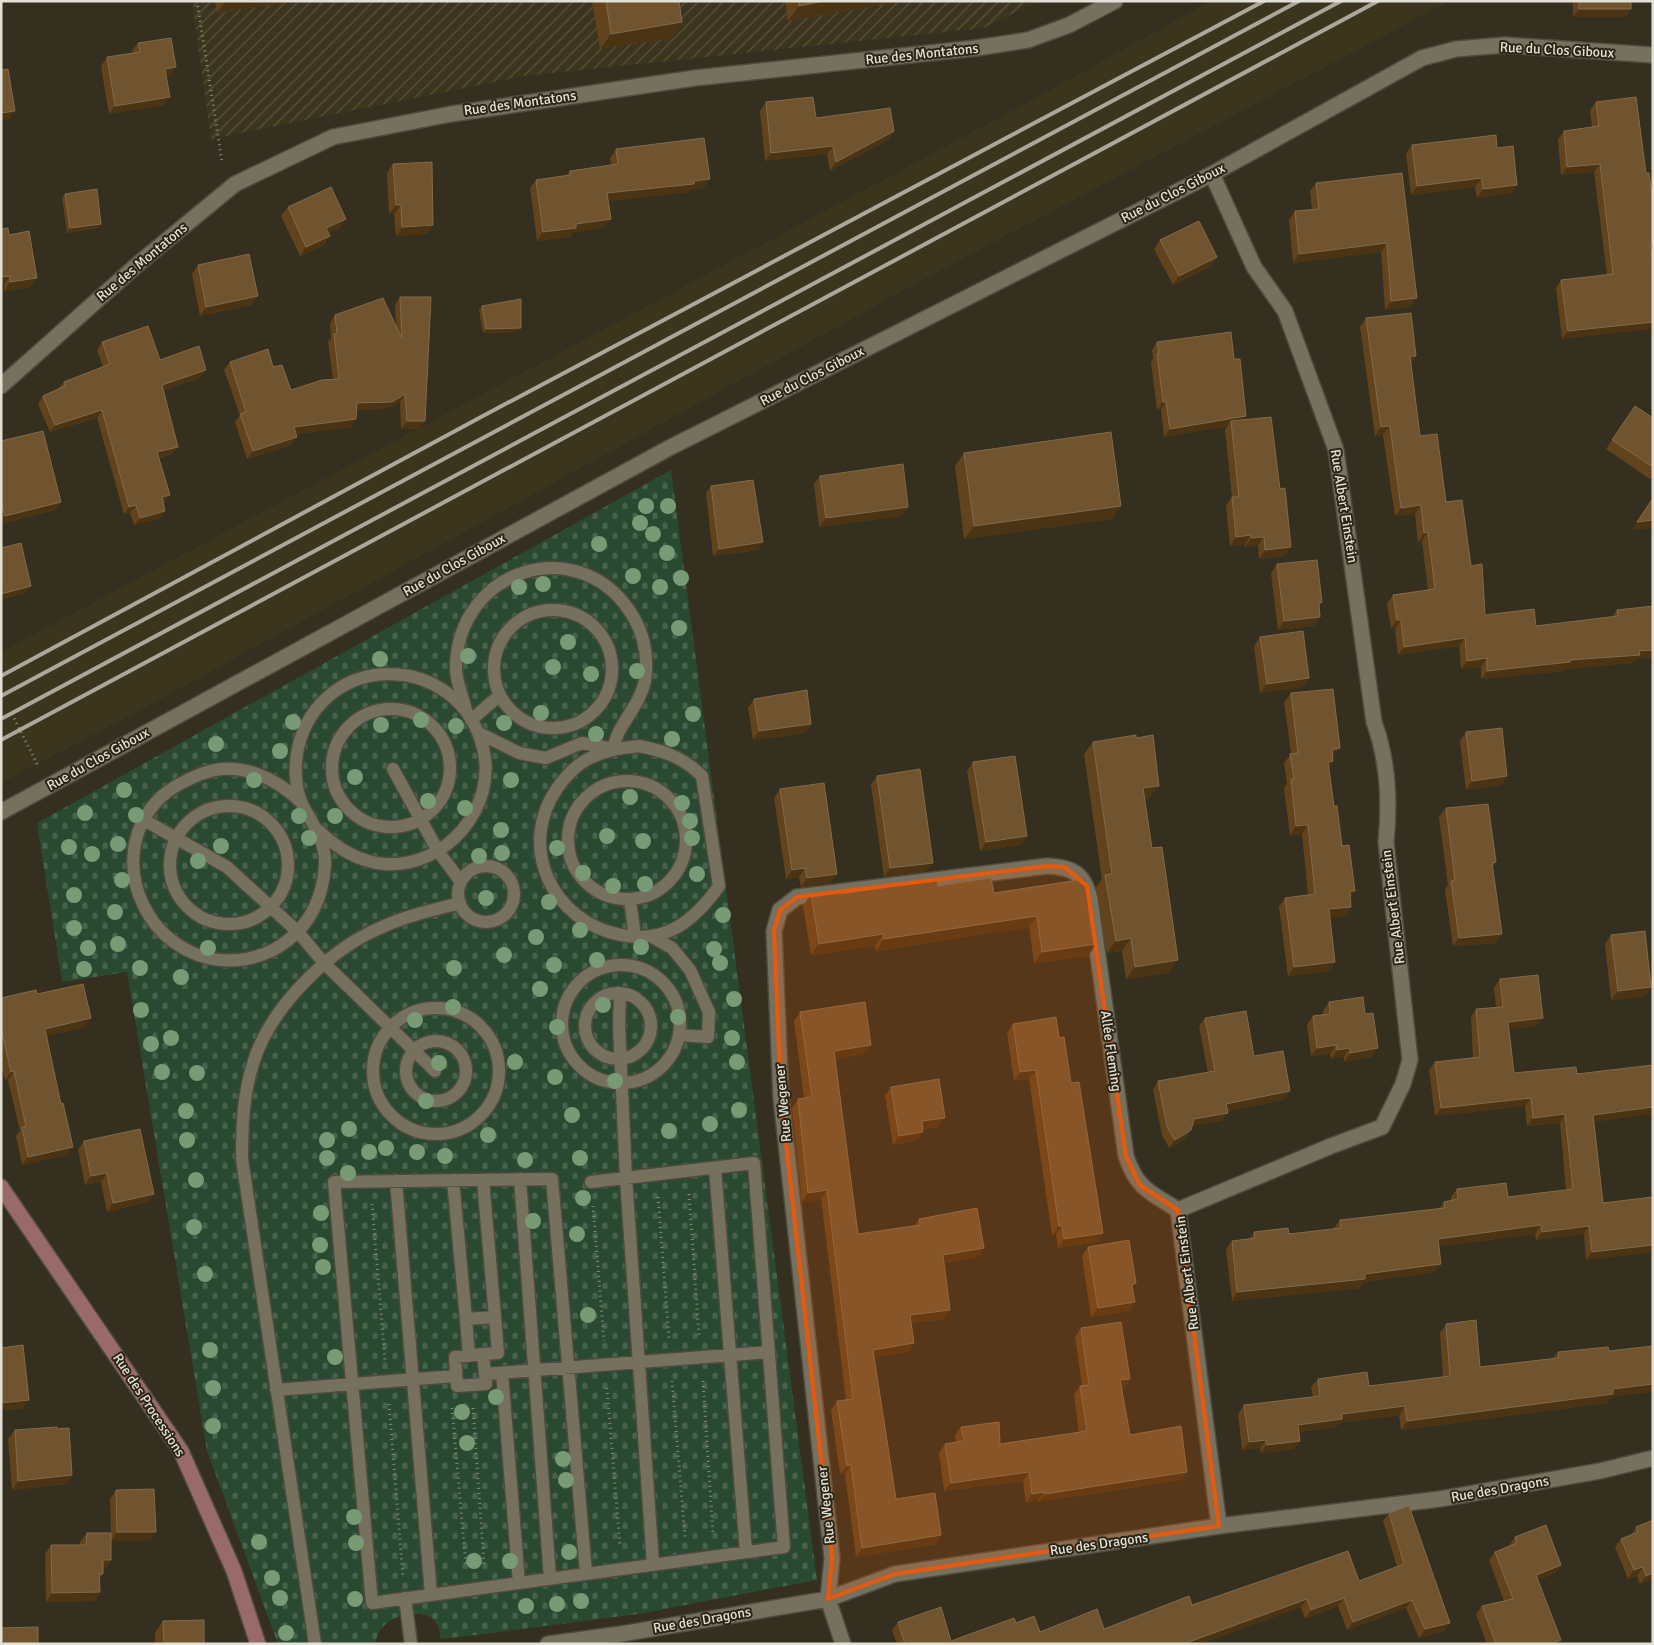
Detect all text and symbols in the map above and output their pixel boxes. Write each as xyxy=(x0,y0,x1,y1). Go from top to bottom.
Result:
street label: Rue du Clos Giboux xyxy=(1499,39,1615,62)
street label: Rue des Montatons xyxy=(865,40,979,68)
street label: Rue des Montatons xyxy=(463,87,577,119)
street label: Rue du Clos Giboux xyxy=(1118,159,1228,227)
street label: Rue des Montatons xyxy=(93,219,191,305)
street label: Rue du Clos Giboux xyxy=(757,342,867,410)
street label: Rue Albert Einstein xyxy=(1327,448,1361,564)
street label: Rue du Clos Giboux xyxy=(400,530,509,600)
street label: Rue du Clos Giboux xyxy=(44,724,153,794)
street label: Rue Albert Einstein xyxy=(1378,849,1408,965)
street label: Allée Fleming xyxy=(1097,1009,1125,1093)
street label: Rue Wegener xyxy=(771,1062,795,1143)
street label: Rue Albert Einstein xyxy=(1172,1215,1202,1331)
street label: Rue des Processions xyxy=(109,1350,189,1460)
street label: Rue Wegener xyxy=(813,1464,839,1545)
street label: Rue des Dragons xyxy=(1450,1472,1550,1506)
street label: Rue des Dragons xyxy=(1049,1529,1149,1559)
street label: Rue des Dragons xyxy=(652,1603,752,1637)

